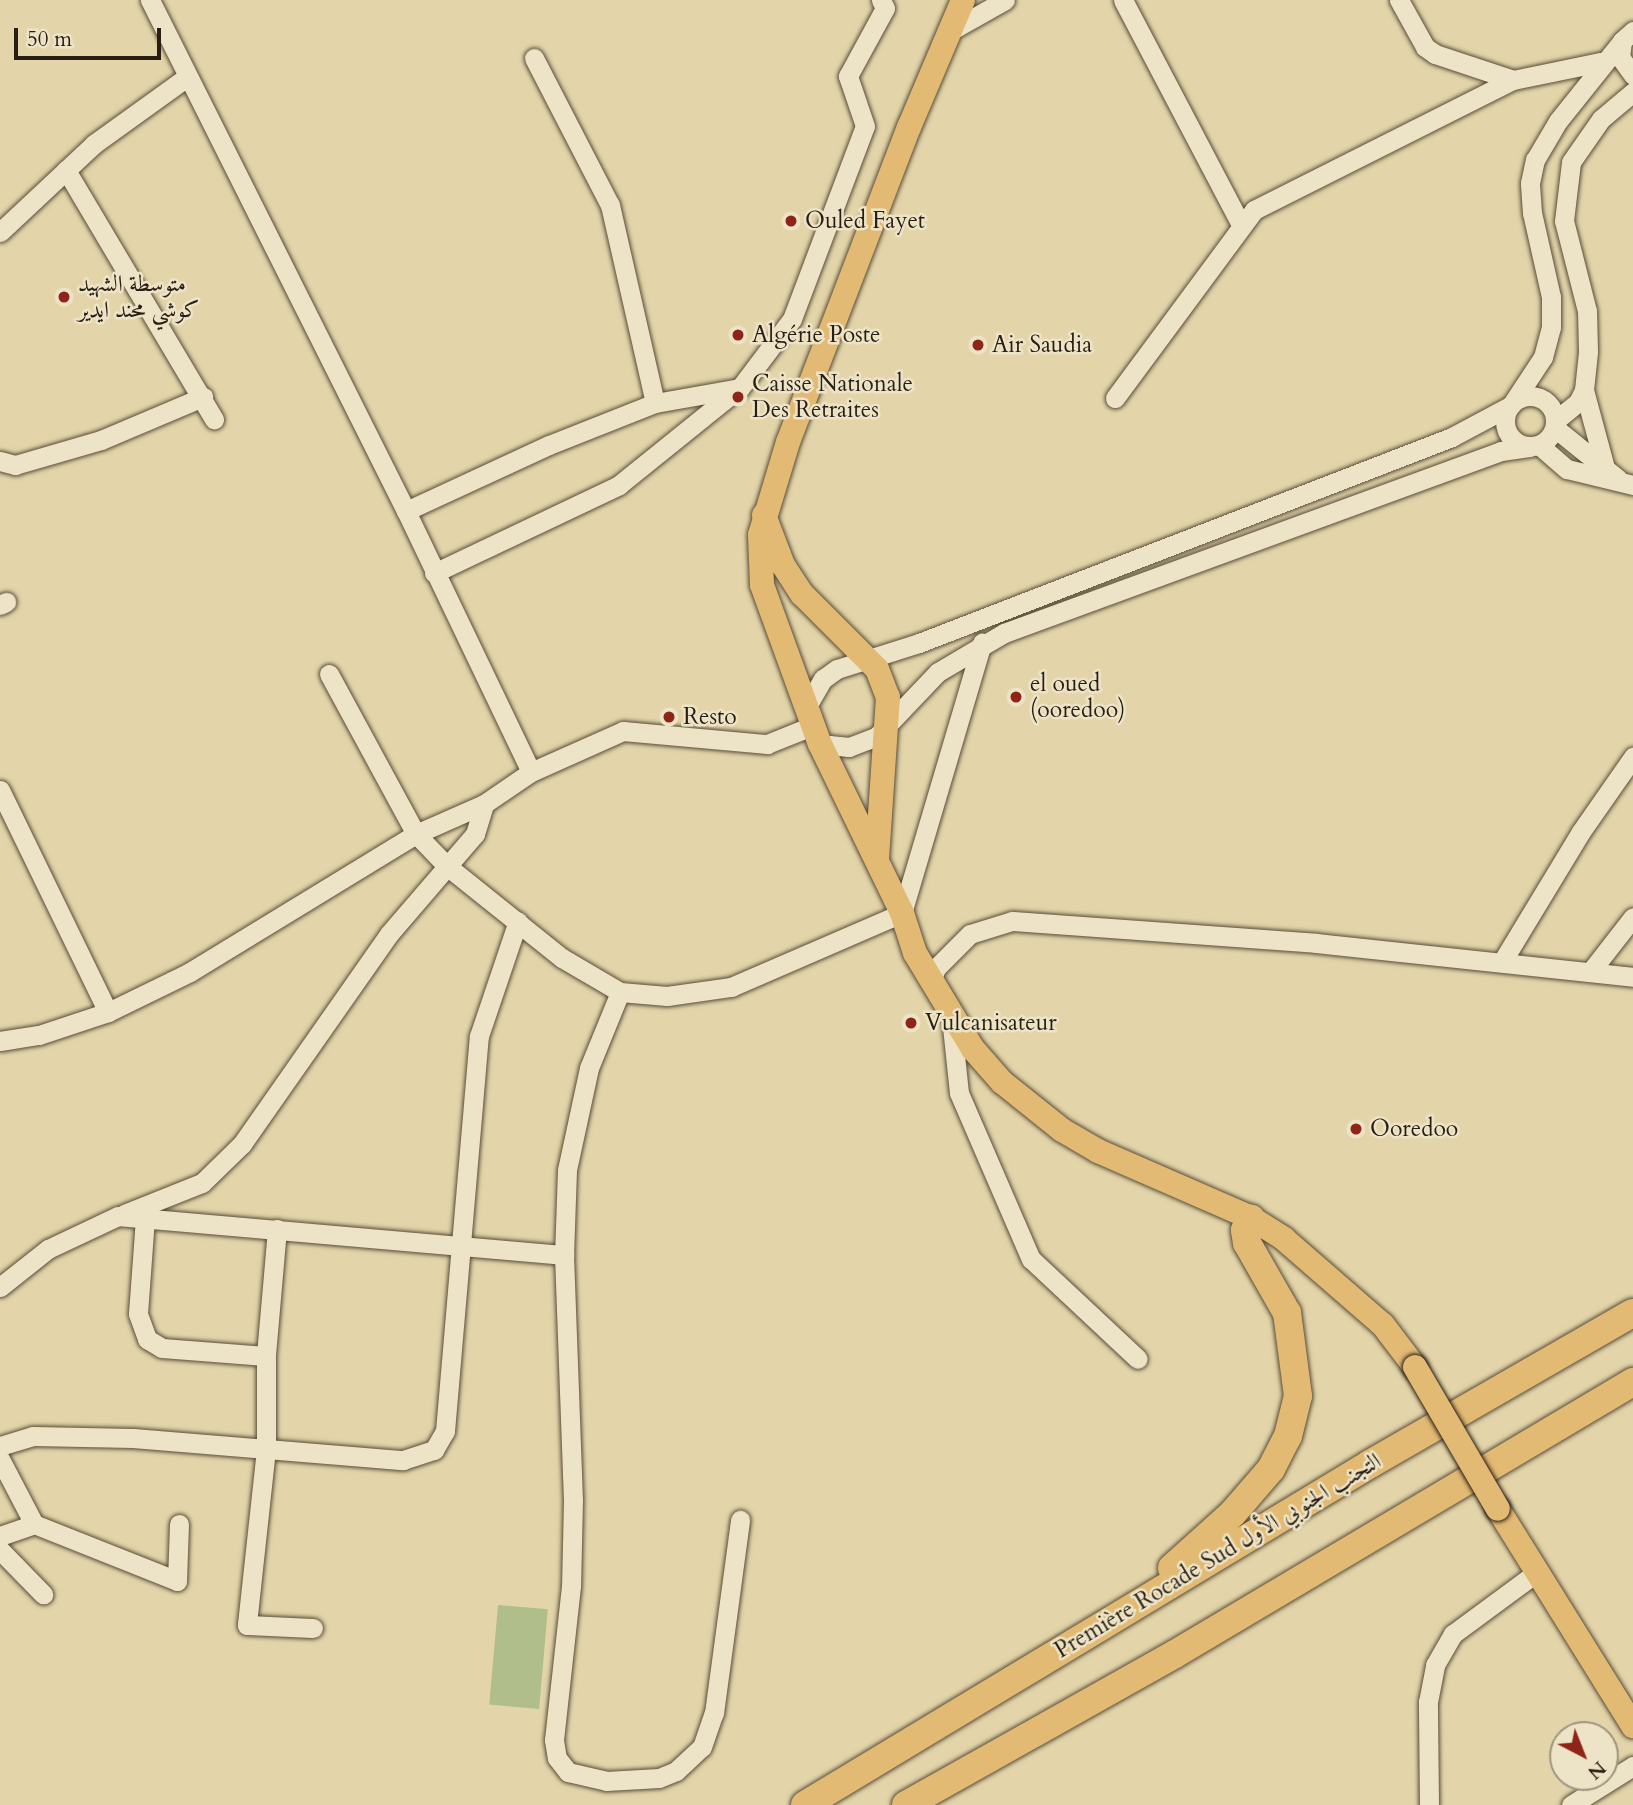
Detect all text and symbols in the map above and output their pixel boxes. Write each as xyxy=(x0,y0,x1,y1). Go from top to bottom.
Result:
scale bar xyxy=(18,14,164,58)
text: 50 m xyxy=(27,25,72,54)
place label: Ouled Fayet xyxy=(805,207,925,235)
marker: Ouled Fayet xyxy=(783,213,799,229)
place label: متوسطة الشهيد كوشي محند ايدير xyxy=(78,270,199,324)
marker: متوسطة الشهيد كوشي محند ايدير xyxy=(56,289,72,305)
place label: Algérie Poste xyxy=(752,321,880,349)
marker: Algérie Poste xyxy=(730,327,746,343)
place label: Air Saudia xyxy=(992,331,1092,359)
marker: Air Saudia xyxy=(970,337,986,353)
place label: Caisse Nationale Des Retraites xyxy=(752,370,913,424)
marker: Caisse Nationale Des Retraites xyxy=(730,389,746,405)
place label: el oued (ooredoo) xyxy=(1030,670,1125,724)
marker: el oued (ooredoo) xyxy=(1008,689,1024,705)
place label: Resto xyxy=(683,703,737,731)
marker: Resto xyxy=(661,709,677,725)
place label: Vulcanisateur xyxy=(925,1009,1057,1037)
marker: Vulcanisateur xyxy=(903,1015,919,1031)
place label: Ooredoo xyxy=(1370,1115,1458,1143)
marker: Ooredoo xyxy=(1348,1121,1364,1137)
street label: Première Rocade Sud التجنب الجنوبي الأول xyxy=(1050,1447,1386,1665)
north arrow xyxy=(1549,1721,1619,1791)
text: N xyxy=(1582,1755,1612,1785)

